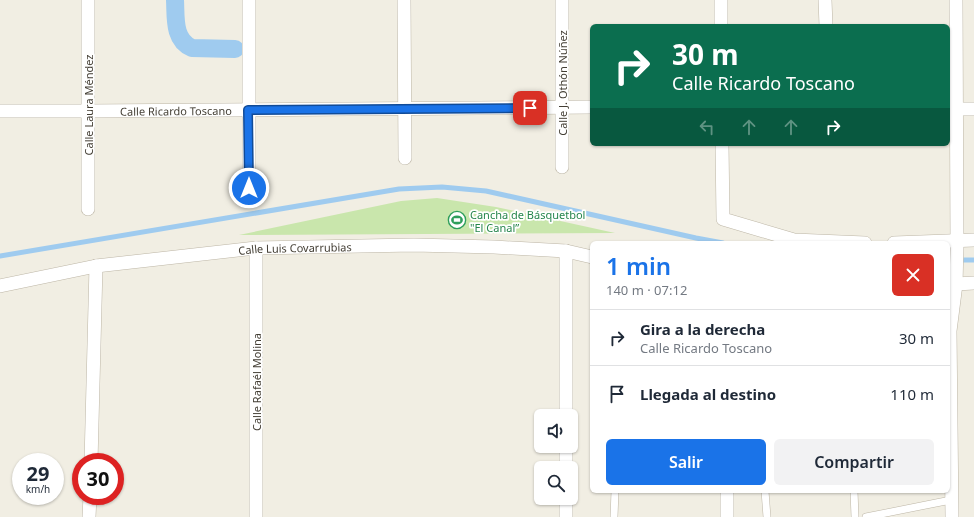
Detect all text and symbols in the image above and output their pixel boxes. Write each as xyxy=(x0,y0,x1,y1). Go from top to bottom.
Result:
street label: Calle J. Othón Núñez xyxy=(555,30,570,136)
text: 30 m xyxy=(672,35,739,73)
icon: right xyxy=(606,40,658,92)
street label: Calle Laura Méndez xyxy=(81,55,96,155)
text: Calle Ricardo Toscano xyxy=(672,71,855,95)
pin xyxy=(513,91,547,125)
icon: arrive xyxy=(519,97,541,119)
street label: Calle Ricardo Toscano xyxy=(120,102,232,118)
icon: left xyxy=(696,116,718,138)
icon: ahead xyxy=(738,116,760,138)
icon: ahead xyxy=(780,116,802,138)
icon: right xyxy=(822,116,844,138)
position arrow xyxy=(228,167,270,209)
place label: Cancha de Básquetbol "El Canal” xyxy=(470,207,585,235)
sports icon: Cancha de Básquetbol "El Canal” xyxy=(447,210,467,230)
street label: Calle Luis Covarrubias xyxy=(237,239,352,257)
text: 1 min xyxy=(606,249,671,282)
button: close xyxy=(892,254,934,296)
text: 140 m · 07:12 xyxy=(606,281,687,299)
text: Gira a la derecha xyxy=(640,319,765,339)
icon: right xyxy=(606,327,628,349)
text: 30 m xyxy=(899,328,934,348)
street label: Calle Rafaél Molina xyxy=(249,333,264,431)
text: Calle Ricardo Toscano xyxy=(640,339,772,357)
icon: arrive xyxy=(606,383,628,405)
text: Llegada al destino xyxy=(640,384,776,404)
text: 110 m xyxy=(890,384,934,404)
map controls xyxy=(534,409,578,505)
button: sound xyxy=(534,409,578,453)
button: Salir xyxy=(606,439,766,485)
button: Compartir xyxy=(774,439,934,485)
speed limit sign: 30 xyxy=(72,453,124,505)
text: 29 xyxy=(27,460,49,487)
button: search xyxy=(534,461,578,505)
text: km/h xyxy=(26,482,50,496)

